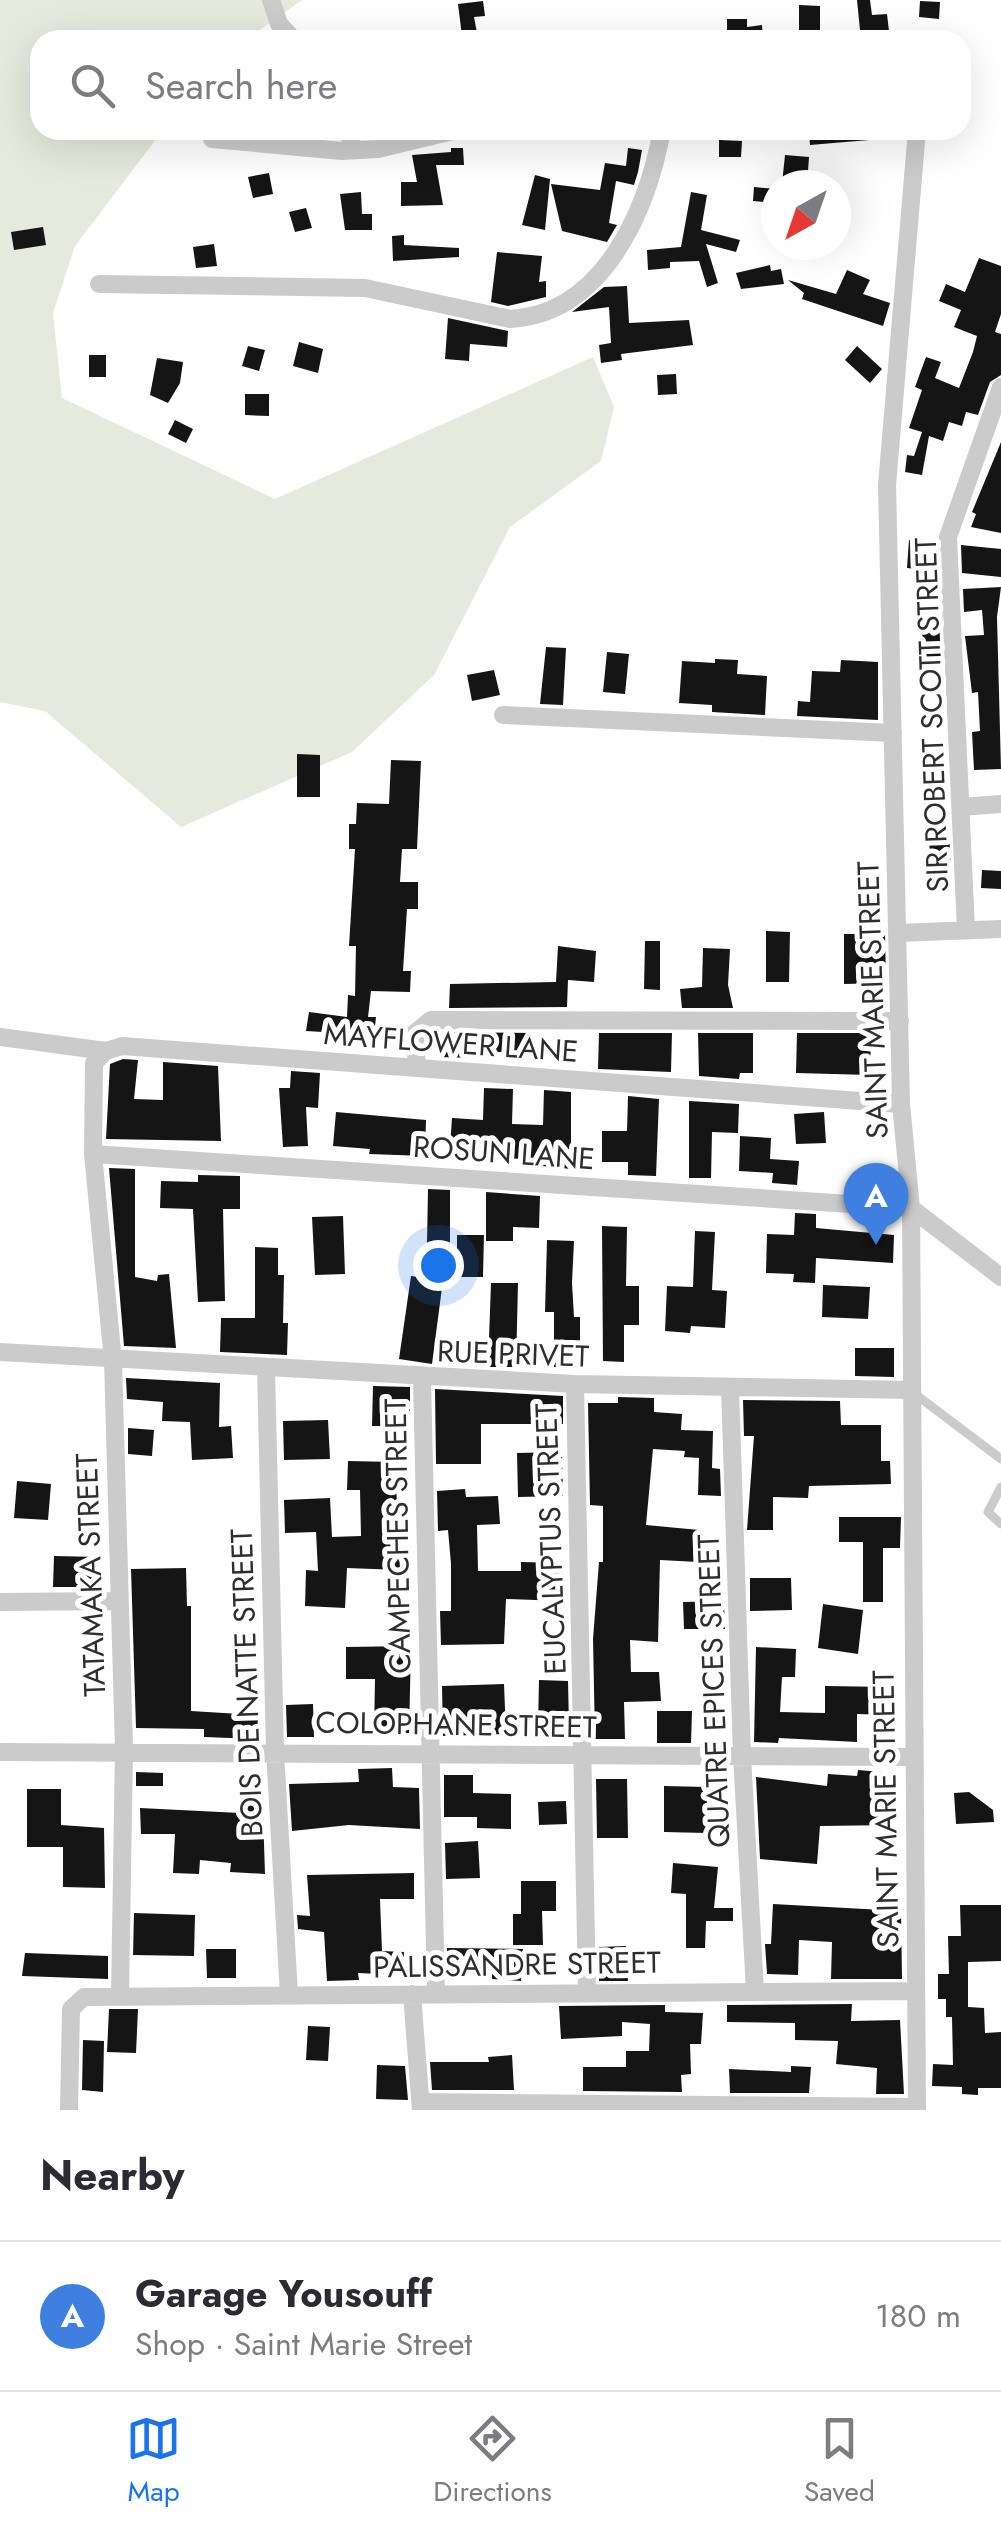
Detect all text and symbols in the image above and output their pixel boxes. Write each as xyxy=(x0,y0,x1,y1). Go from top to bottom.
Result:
search box xyxy=(30,30,971,140)
icon: search xyxy=(65,58,120,113)
text: Search here xyxy=(145,58,337,113)
north arrow xyxy=(761,170,851,260)
street label: SIR ROBERT SCOTT STREET xyxy=(904,537,959,893)
street label: SAINT MARIE STREET xyxy=(846,860,899,1140)
street label: MAYFLOWER LANE xyxy=(322,1012,580,1073)
street label: ROSUN LANE xyxy=(412,1125,596,1180)
pin: A xyxy=(844,1162,908,1245)
your location xyxy=(413,1240,464,1291)
street label: RUE PRIVET xyxy=(436,1329,590,1378)
street label: CAMPECHES STREET xyxy=(374,1398,421,1674)
street label: EUCALYPTUS STREET xyxy=(524,1403,577,1675)
street label: TATAMAKA STREET xyxy=(65,1453,116,1697)
street label: BOIS DE NATTE STREET xyxy=(220,1528,273,1838)
street label: QUATRE EPICES STREET xyxy=(687,1534,740,1848)
street label: SAINT MARIE STREET xyxy=(862,1670,909,1948)
street label: COLOPHANE STREET xyxy=(315,1701,597,1748)
street label: PALISSANDRE STREET xyxy=(373,1940,661,1989)
text: Nearby xyxy=(40,2145,184,2206)
text: Garage Yousouff xyxy=(135,2266,432,2321)
text: A xyxy=(61,2293,84,2339)
text: 180 m xyxy=(875,2293,961,2339)
text: Shop · Saint Marie Street xyxy=(135,2321,472,2367)
tab: Map xyxy=(126,2411,181,2512)
tab: Directions xyxy=(433,2411,552,2512)
tab: Saved xyxy=(804,2411,875,2512)

